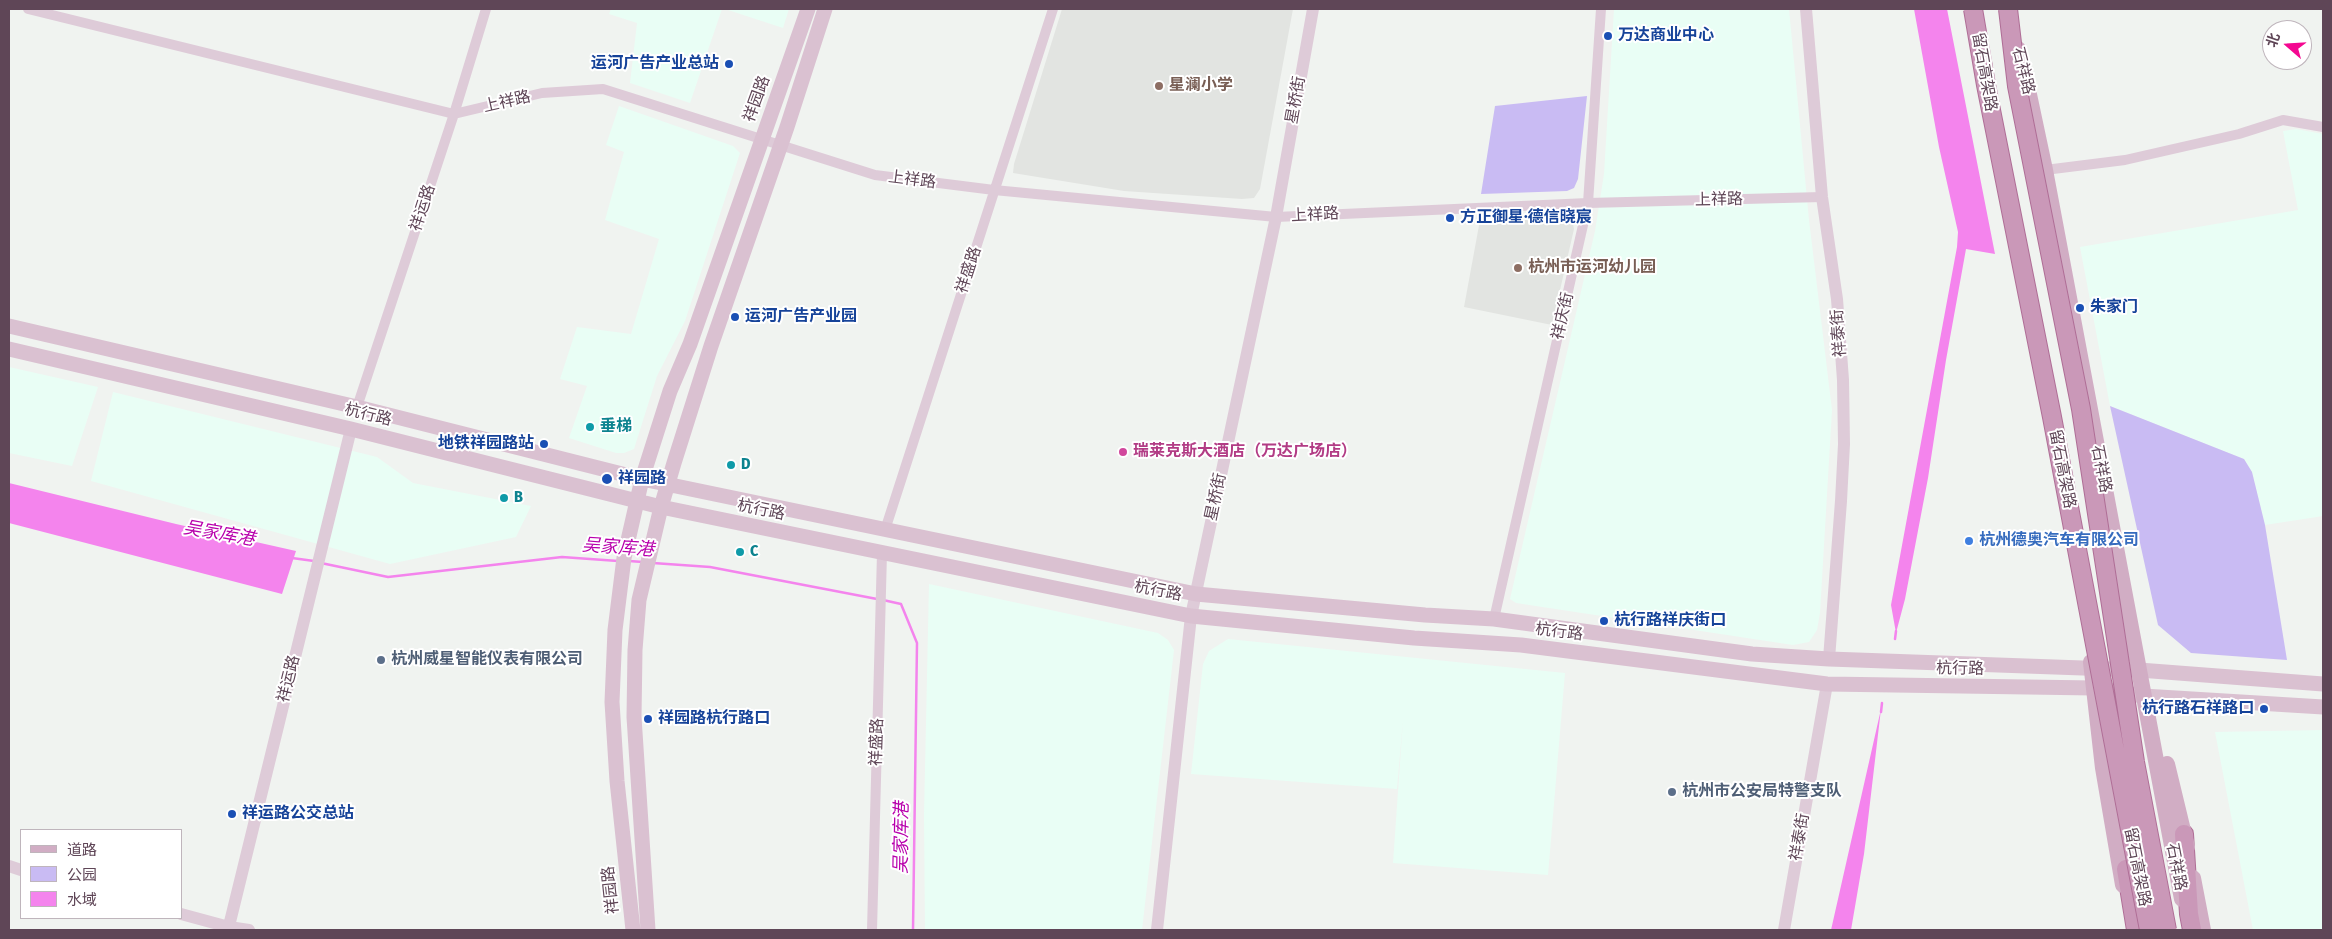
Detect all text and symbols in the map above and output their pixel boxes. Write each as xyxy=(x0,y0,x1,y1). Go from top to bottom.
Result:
north arrow xyxy=(2262,20,2312,70)
place label: 万达商业中心 xyxy=(1618,26,1714,46)
marker: 万达商业中心 xyxy=(1602,30,1614,42)
street label: 留石高架路 xyxy=(1968,31,2000,113)
text: 北 xyxy=(2263,31,2284,50)
street label: 石祥路 xyxy=(2008,45,2038,97)
place label: 运河广告产业总站 xyxy=(591,54,719,74)
marker: 运河广告产业总站 xyxy=(723,58,735,70)
street label: 祥园路 xyxy=(740,73,774,125)
street label: 星桥街 xyxy=(1282,75,1310,125)
place label: 星澜小学 xyxy=(1169,76,1233,96)
marker: 星澜小学 xyxy=(1153,80,1165,92)
street label: 上祥路 xyxy=(481,87,533,117)
street label: 上祥路 xyxy=(887,168,937,192)
street label: 祥运路 xyxy=(406,182,440,234)
street label: 上祥路 xyxy=(1695,190,1743,210)
street label: 上祥路 xyxy=(1291,204,1339,226)
place label: 方正御星·德信晓宸 xyxy=(1460,208,1592,228)
marker: 方正御星·德信晓宸 xyxy=(1444,212,1456,224)
street label: 祥盛路 xyxy=(952,244,986,296)
place label: 杭州市运河幼儿园 xyxy=(1528,258,1656,278)
marker: 杭州市运河幼儿园 xyxy=(1512,262,1524,274)
street label: 祥庆街 xyxy=(1548,290,1578,342)
place label: 朱家门 xyxy=(2090,298,2138,318)
marker: 朱家门 xyxy=(2074,302,2086,314)
place label: 运河广告产业园 xyxy=(745,307,857,327)
street label: 祥泰街 xyxy=(1828,308,1850,358)
marker: 运河广告产业园 xyxy=(729,311,741,323)
street label: 杭行路 xyxy=(342,400,394,430)
place label: 垂梯 xyxy=(600,417,632,437)
marker: 垂梯 xyxy=(584,421,596,433)
street label: 留石高架路 xyxy=(2045,428,2079,510)
place label: 地铁祥园路站 xyxy=(438,434,534,454)
marker: 地铁祥园路站 xyxy=(538,438,550,450)
place label: 瑞莱克斯大酒店（万达广场店） xyxy=(1133,442,1357,462)
street label: 石祥路 xyxy=(2087,444,2115,494)
marker: 瑞莱克斯大酒店（万达广场店） xyxy=(1117,446,1129,458)
place label: D xyxy=(741,455,751,475)
marker: D xyxy=(725,459,737,471)
place label: 祥园路 xyxy=(618,469,666,489)
marker: 祥园路 xyxy=(600,472,614,486)
street label: 星桥街 xyxy=(1202,472,1230,522)
place label: B xyxy=(514,488,523,508)
marker: B xyxy=(498,492,510,504)
street label: 杭行路 xyxy=(736,496,786,524)
water label: 吴家库港 xyxy=(182,517,256,551)
place label: 杭州德奥汽车有限公司 xyxy=(1979,531,2139,551)
water label: 吴家库港 xyxy=(581,535,655,561)
marker: 杭州德奥汽车有限公司 xyxy=(1963,535,1975,547)
place label: C xyxy=(750,542,758,562)
marker: C xyxy=(734,546,746,558)
street label: 杭行路 xyxy=(1133,577,1183,605)
place label: 杭行路祥庆街口 xyxy=(1614,611,1726,631)
marker: 杭行路祥庆街口 xyxy=(1598,615,1610,627)
street label: 杭行路 xyxy=(1534,620,1584,644)
place label: 杭州威星智能仪表有限公司 xyxy=(391,650,583,670)
street label: 祥运路 xyxy=(274,653,304,705)
marker: 杭州威星智能仪表有限公司 xyxy=(375,654,387,666)
street label: 杭行路 xyxy=(1936,659,1984,679)
place label: 杭行路石祥路口 xyxy=(2142,699,2254,719)
marker: 杭行路石祥路口 xyxy=(2258,703,2270,715)
place label: 祥园路杭行路口 xyxy=(658,709,770,729)
marker: 祥园路杭行路口 xyxy=(642,713,654,725)
street label: 祥盛路 xyxy=(867,718,887,766)
place label: 杭州市公安局特警支队 xyxy=(1682,782,1842,802)
marker: 杭州市公安局特警支队 xyxy=(1666,786,1678,798)
water label: 吴家库港 xyxy=(891,802,913,874)
place label: 祥运路公交总站 xyxy=(242,804,354,824)
marker: 祥运路公交总站 xyxy=(226,808,238,820)
street label: 祥泰街 xyxy=(1786,812,1814,862)
street label: 留石高架路 xyxy=(2120,826,2154,908)
legend xyxy=(20,829,182,919)
text: 道路 xyxy=(67,841,97,859)
street label: 石祥路 xyxy=(2162,842,2190,892)
street label: 祥园路 xyxy=(599,865,623,915)
text: 公园 xyxy=(67,866,97,884)
text: 水域 xyxy=(67,891,97,909)

